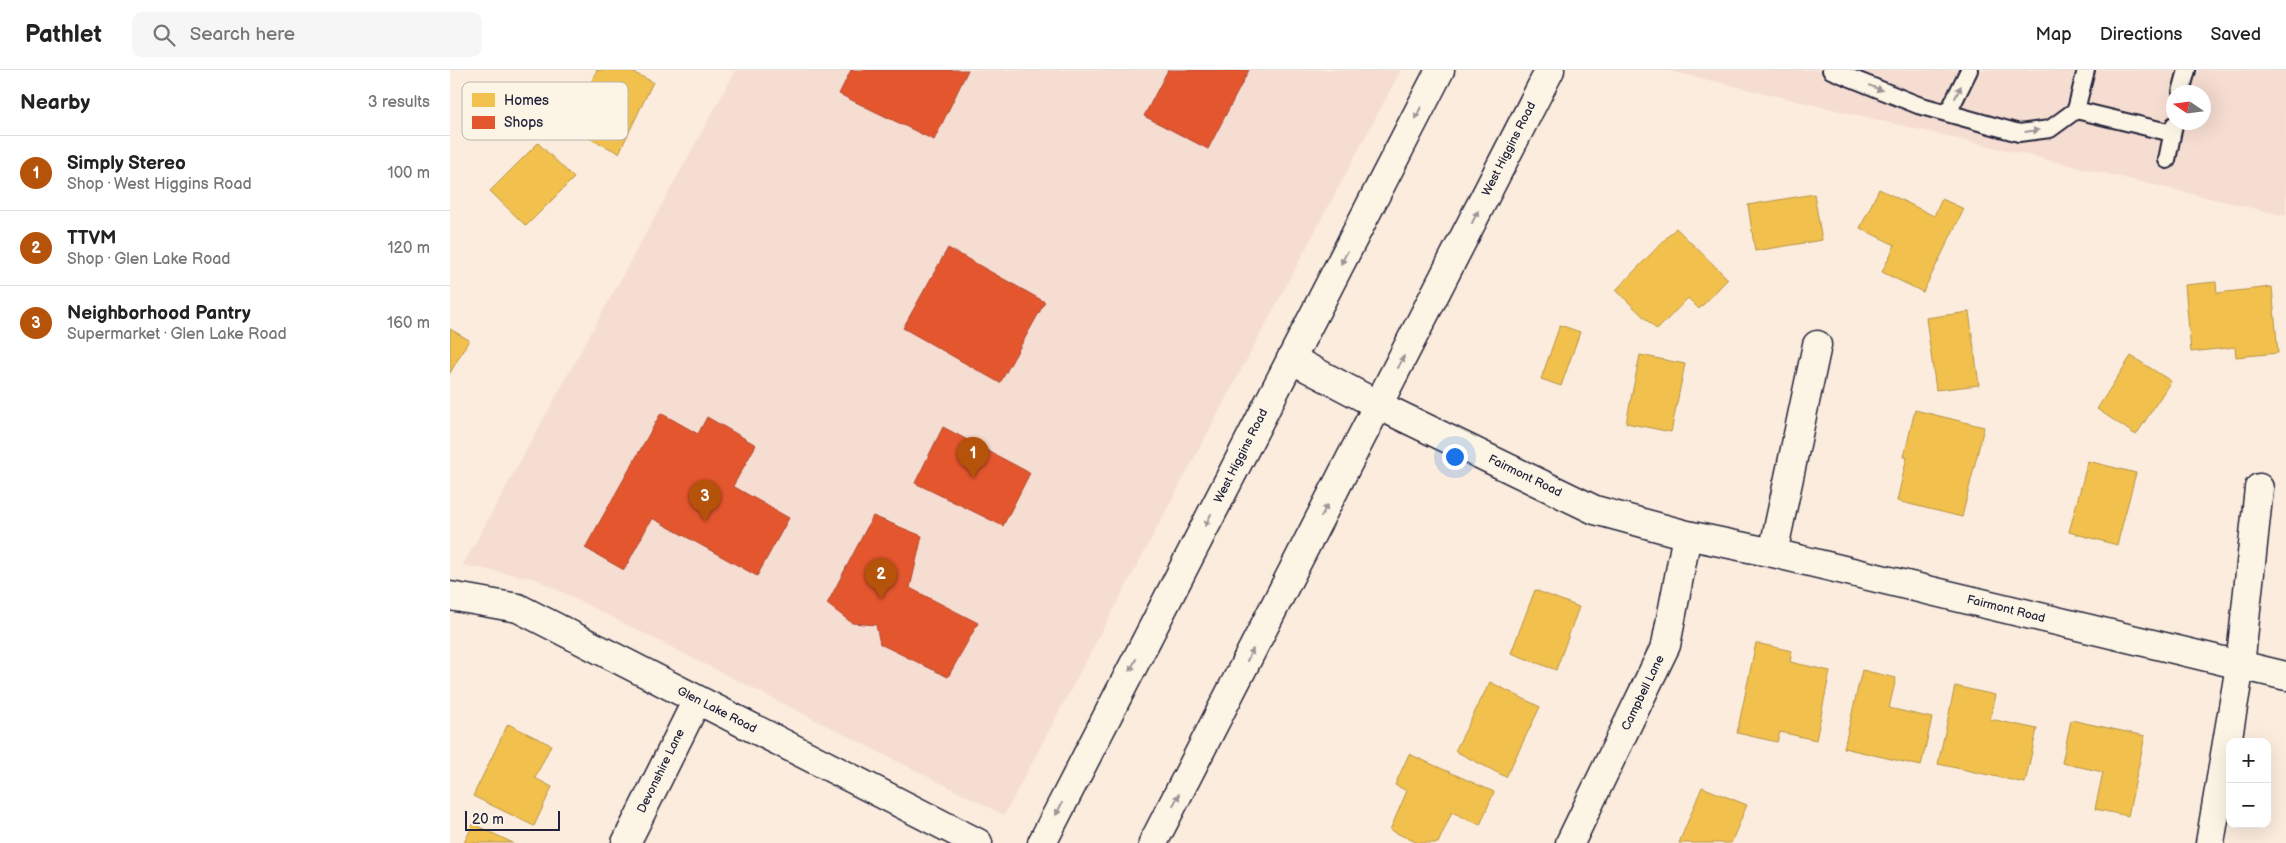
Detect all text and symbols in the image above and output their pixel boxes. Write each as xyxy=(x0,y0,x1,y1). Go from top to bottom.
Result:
search box xyxy=(132,12,482,57)
text: Pathlet xyxy=(25,20,102,49)
icon: search xyxy=(150,21,178,49)
text: Search here xyxy=(190,23,295,46)
text: Map xyxy=(2036,24,2072,45)
text: Directions xyxy=(2100,24,2182,45)
text: Saved xyxy=(2210,24,2261,45)
legend xyxy=(462,82,628,140)
one-way arrow xyxy=(1869,84,1884,92)
one-way arrow xyxy=(1954,84,1962,99)
north arrow xyxy=(2166,85,2211,130)
text: Nearby xyxy=(20,90,90,115)
text: Homes xyxy=(504,92,549,109)
text: 3 results xyxy=(368,93,430,112)
street label: West Higgins Road xyxy=(1479,99,1539,199)
one-way arrow xyxy=(1414,106,1422,121)
text: Shops xyxy=(504,114,543,131)
one-way arrow xyxy=(2024,127,2040,135)
text: Simply Stereo xyxy=(67,152,186,175)
text: 1 xyxy=(33,164,39,183)
text: 100 m xyxy=(387,164,430,183)
text: Shop · West Higgins Road xyxy=(67,175,252,194)
one-way arrow xyxy=(1471,210,1479,224)
text: TTVM xyxy=(67,227,117,250)
text: 2 xyxy=(31,239,41,258)
text: 120 m xyxy=(387,239,430,258)
text: Shop · Glen Lake Road xyxy=(67,250,230,269)
one-way arrow xyxy=(1340,251,1348,265)
text: Neighborhood Pantry xyxy=(67,302,251,325)
text: 3 xyxy=(31,314,41,333)
text: 160 m xyxy=(387,314,430,333)
text: Supermarket · Glen Lake Road xyxy=(67,325,287,344)
one-way arrow xyxy=(1397,355,1405,369)
street label: West Higgins Road xyxy=(1211,406,1271,506)
pin: 1 xyxy=(957,437,989,478)
your location xyxy=(1442,444,1468,470)
street label: Fairmont Road xyxy=(1486,452,1564,500)
pin: 3 xyxy=(689,480,721,521)
one-way arrow xyxy=(1320,503,1328,518)
one-way arrow xyxy=(1204,513,1212,528)
pin: 2 xyxy=(865,558,897,599)
street label: Fairmont Road xyxy=(1965,592,2047,626)
one-way arrow xyxy=(1246,648,1254,662)
street label: Campbell Lane xyxy=(1618,653,1668,733)
one-way arrow xyxy=(1129,658,1137,672)
street label: Glen Lake Road xyxy=(675,684,759,737)
street label: Devonshire Lane xyxy=(634,726,688,816)
map controls xyxy=(2226,738,2271,828)
button: + xyxy=(2226,738,2271,783)
button: − xyxy=(2226,783,2271,828)
one-way arrow xyxy=(1172,792,1180,807)
one-way arrow xyxy=(1055,802,1063,816)
scale bar xyxy=(465,808,560,831)
text: 20 m xyxy=(472,811,504,828)

